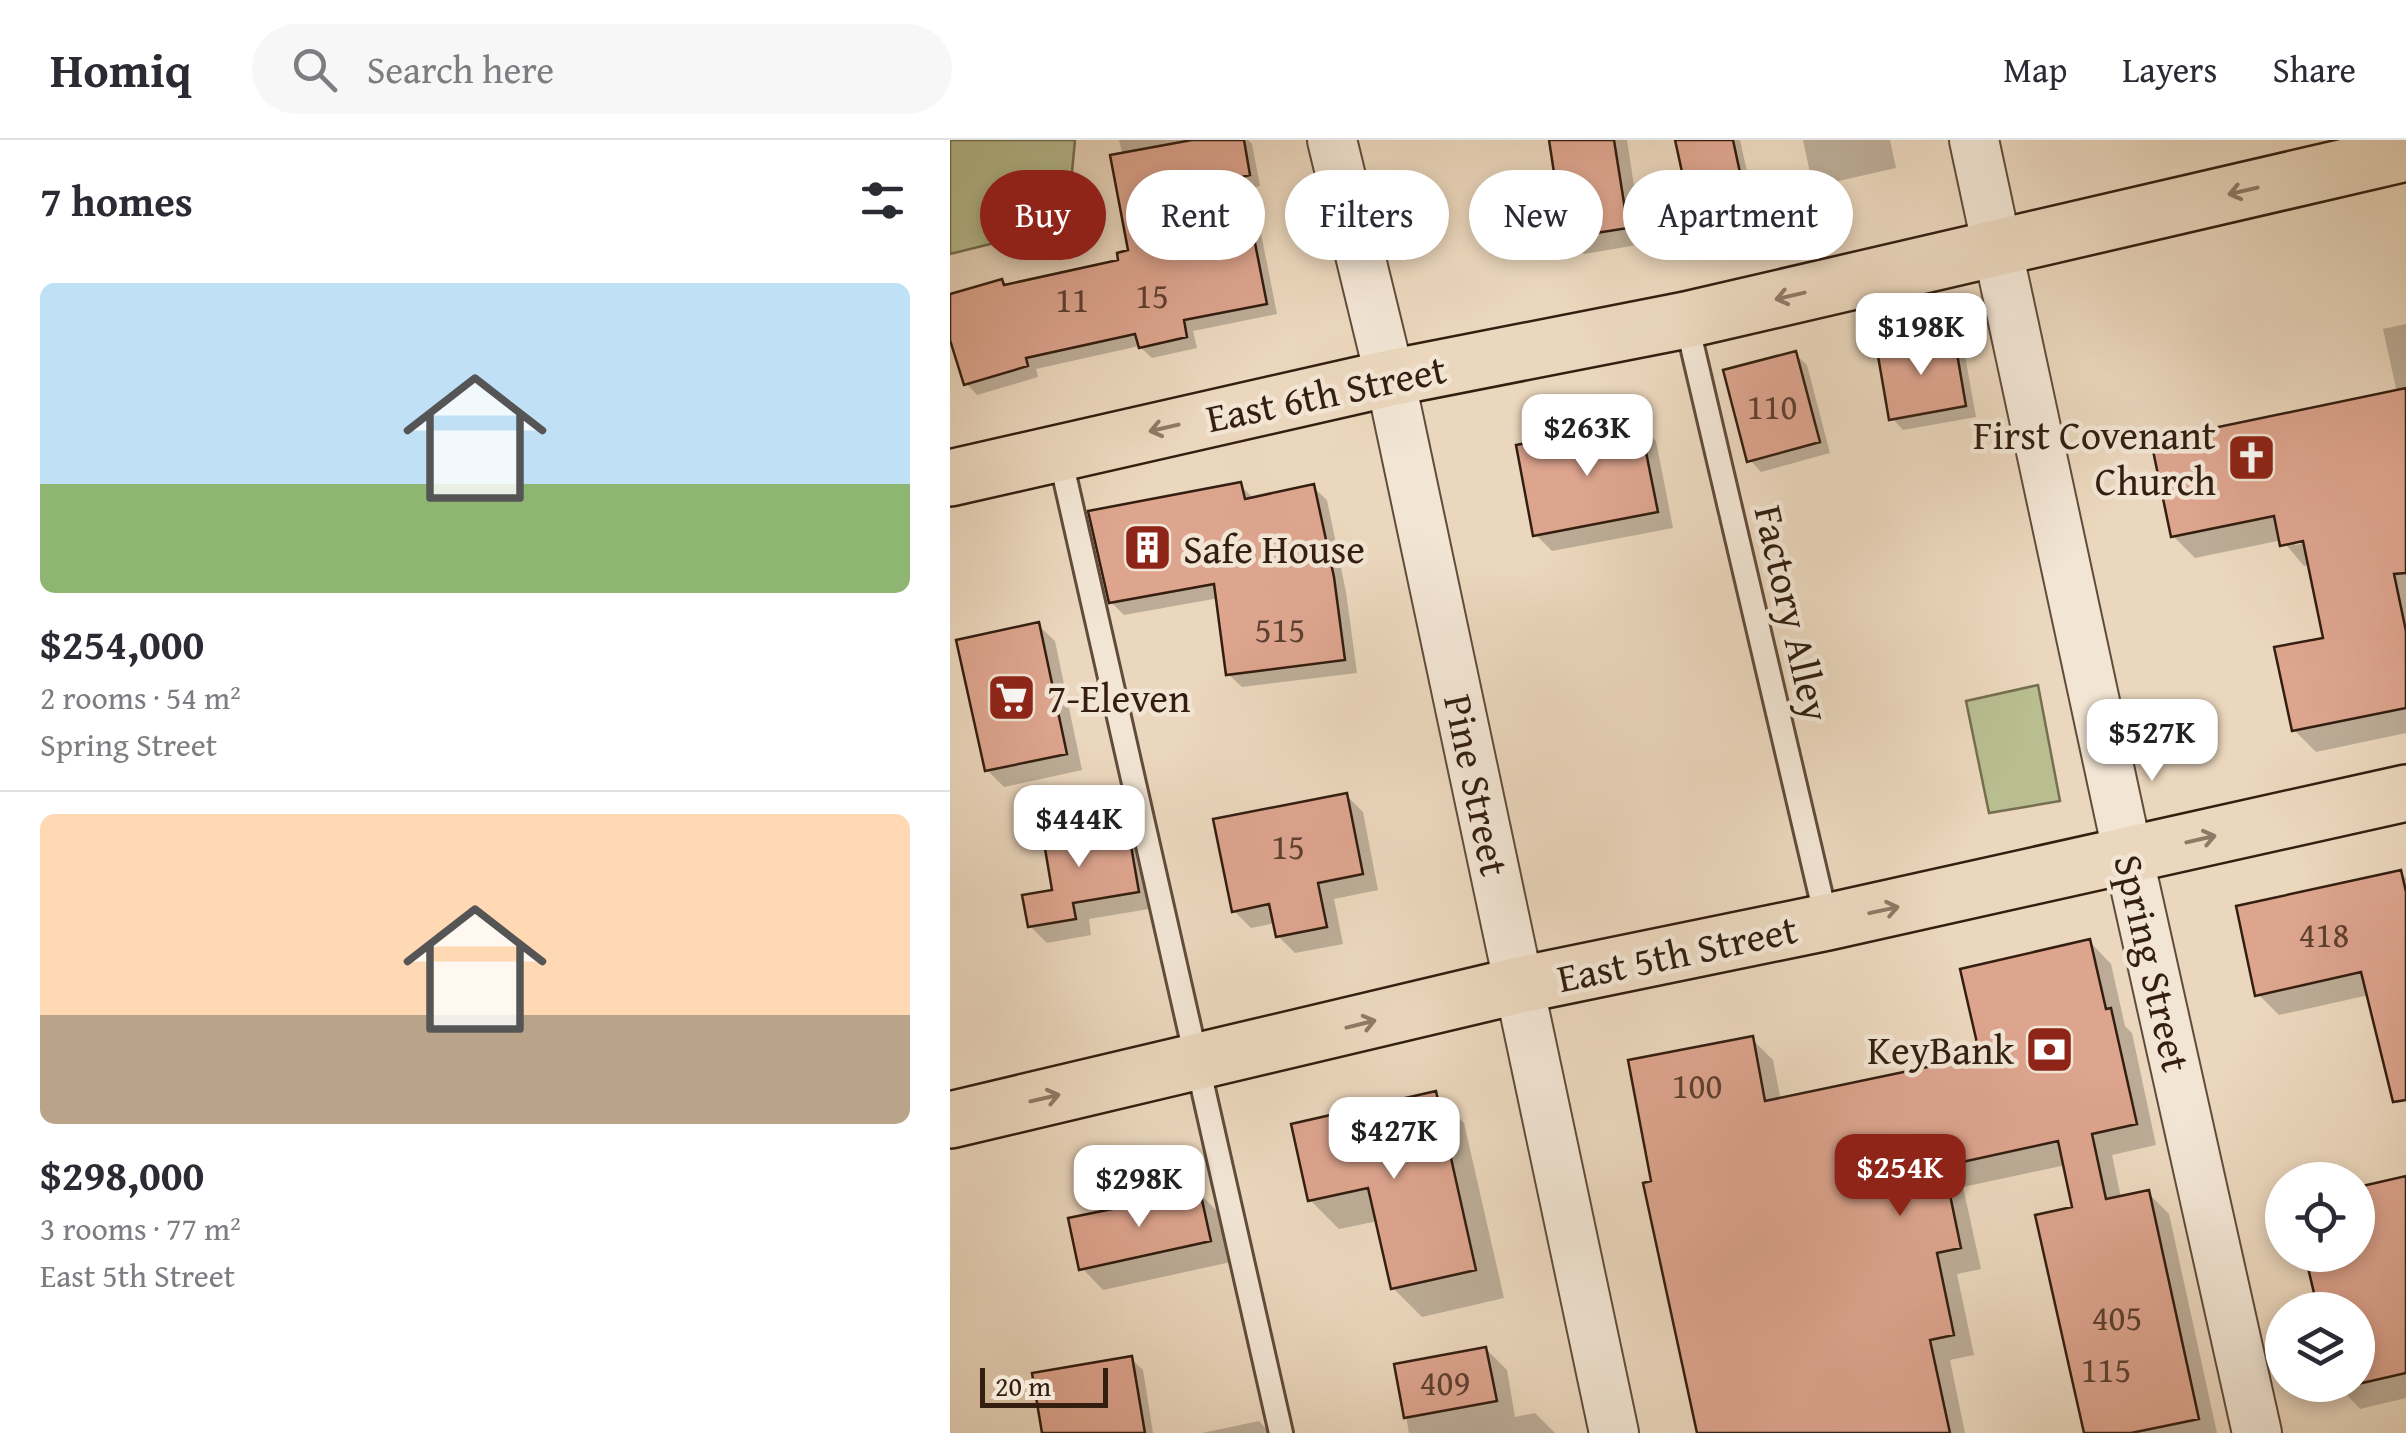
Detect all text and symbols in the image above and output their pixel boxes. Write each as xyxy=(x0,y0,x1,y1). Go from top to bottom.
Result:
search box xyxy=(252,24,952,114)
text: Homiq xyxy=(50,34,192,105)
text: Search here xyxy=(367,41,554,97)
icon: search xyxy=(287,42,342,97)
text: Map xyxy=(2003,44,2067,95)
text: Layers xyxy=(2122,44,2217,95)
text: Share xyxy=(2272,44,2356,95)
text: 7 homes xyxy=(40,170,193,231)
chip: Buy xyxy=(980,170,1106,260)
chip: Rent xyxy=(1126,170,1265,260)
chip: Filters xyxy=(1285,170,1449,260)
chip: New xyxy=(1469,170,1603,260)
chip: Apartment xyxy=(1623,170,1853,260)
icon: filters xyxy=(855,173,910,228)
one-way arrow xyxy=(2228,183,2260,201)
house number: 15 xyxy=(1135,270,1169,321)
house number: 11 xyxy=(1055,274,1089,325)
one-way arrow xyxy=(1775,288,1807,306)
pin: $198K xyxy=(1851,293,1991,378)
text: $198K xyxy=(1878,302,1964,349)
street label: East 6th Street xyxy=(1201,339,1451,447)
icon: home xyxy=(385,348,565,528)
house number: 110 xyxy=(1747,381,1797,432)
pin: $263K xyxy=(1517,394,1657,479)
text: $263K xyxy=(1544,403,1630,450)
place label: First Covenant Church xyxy=(1973,405,2216,510)
one-way arrow xyxy=(1149,420,1181,439)
church icon: First Covenant Church xyxy=(2225,431,2277,483)
street label: Factory Alley xyxy=(1740,499,1846,727)
place label: Safe House xyxy=(1183,519,1365,578)
building icon: Safe House xyxy=(1122,522,1174,574)
house number: 515 xyxy=(1255,604,1305,655)
text: $254,000 xyxy=(40,613,204,674)
place label: 7-Eleven xyxy=(1047,668,1190,727)
supermarket icon: 7-Eleven xyxy=(986,671,1038,723)
text: 2 rooms · 54 m² xyxy=(40,674,241,721)
street label: Pine Street xyxy=(1429,689,1525,881)
pin: $527K xyxy=(2082,699,2222,784)
text: $527K xyxy=(2109,708,2195,755)
text: Spring Street xyxy=(40,721,217,768)
pin: $444K xyxy=(1009,785,1149,870)
text: $444K xyxy=(1036,794,1122,841)
house number: 15 xyxy=(1271,821,1305,872)
one-way arrow xyxy=(2184,829,2216,847)
street label: Spring Street xyxy=(2099,849,2207,1077)
icon: home xyxy=(385,879,565,1059)
street label: East 5th Street xyxy=(1552,899,1802,1007)
one-way arrow xyxy=(1867,899,1899,918)
house number: 418 xyxy=(2299,909,2349,960)
one-way arrow xyxy=(1344,1014,1376,1032)
place label: KeyBank xyxy=(1867,1020,2015,1079)
bank icon: KeyBank xyxy=(2023,1023,2075,1075)
house number: 100 xyxy=(1672,1060,1722,1111)
one-way arrow xyxy=(1028,1088,1060,1106)
pin: $427K xyxy=(1324,1097,1464,1182)
text: $427K xyxy=(1351,1106,1437,1153)
pin: $254K xyxy=(1830,1134,1970,1219)
text: $254K xyxy=(1857,1143,1943,1190)
text: $298,000 xyxy=(40,1144,204,1205)
pin: $298K xyxy=(1069,1145,1209,1230)
text: $298K xyxy=(1096,1154,1182,1201)
map controls xyxy=(2265,1162,2375,1402)
button: locate xyxy=(2265,1162,2375,1272)
text: 3 rooms · 77 m² xyxy=(40,1205,241,1252)
text: East 5th Street xyxy=(40,1252,235,1299)
house number: 405 xyxy=(2092,1292,2142,1343)
button: layers xyxy=(2265,1292,2375,1402)
house number: 115 xyxy=(2081,1344,2131,1395)
house number: 409 xyxy=(1420,1357,1470,1408)
scale bar xyxy=(980,1363,1108,1408)
text: 20 m xyxy=(995,1365,1051,1406)

